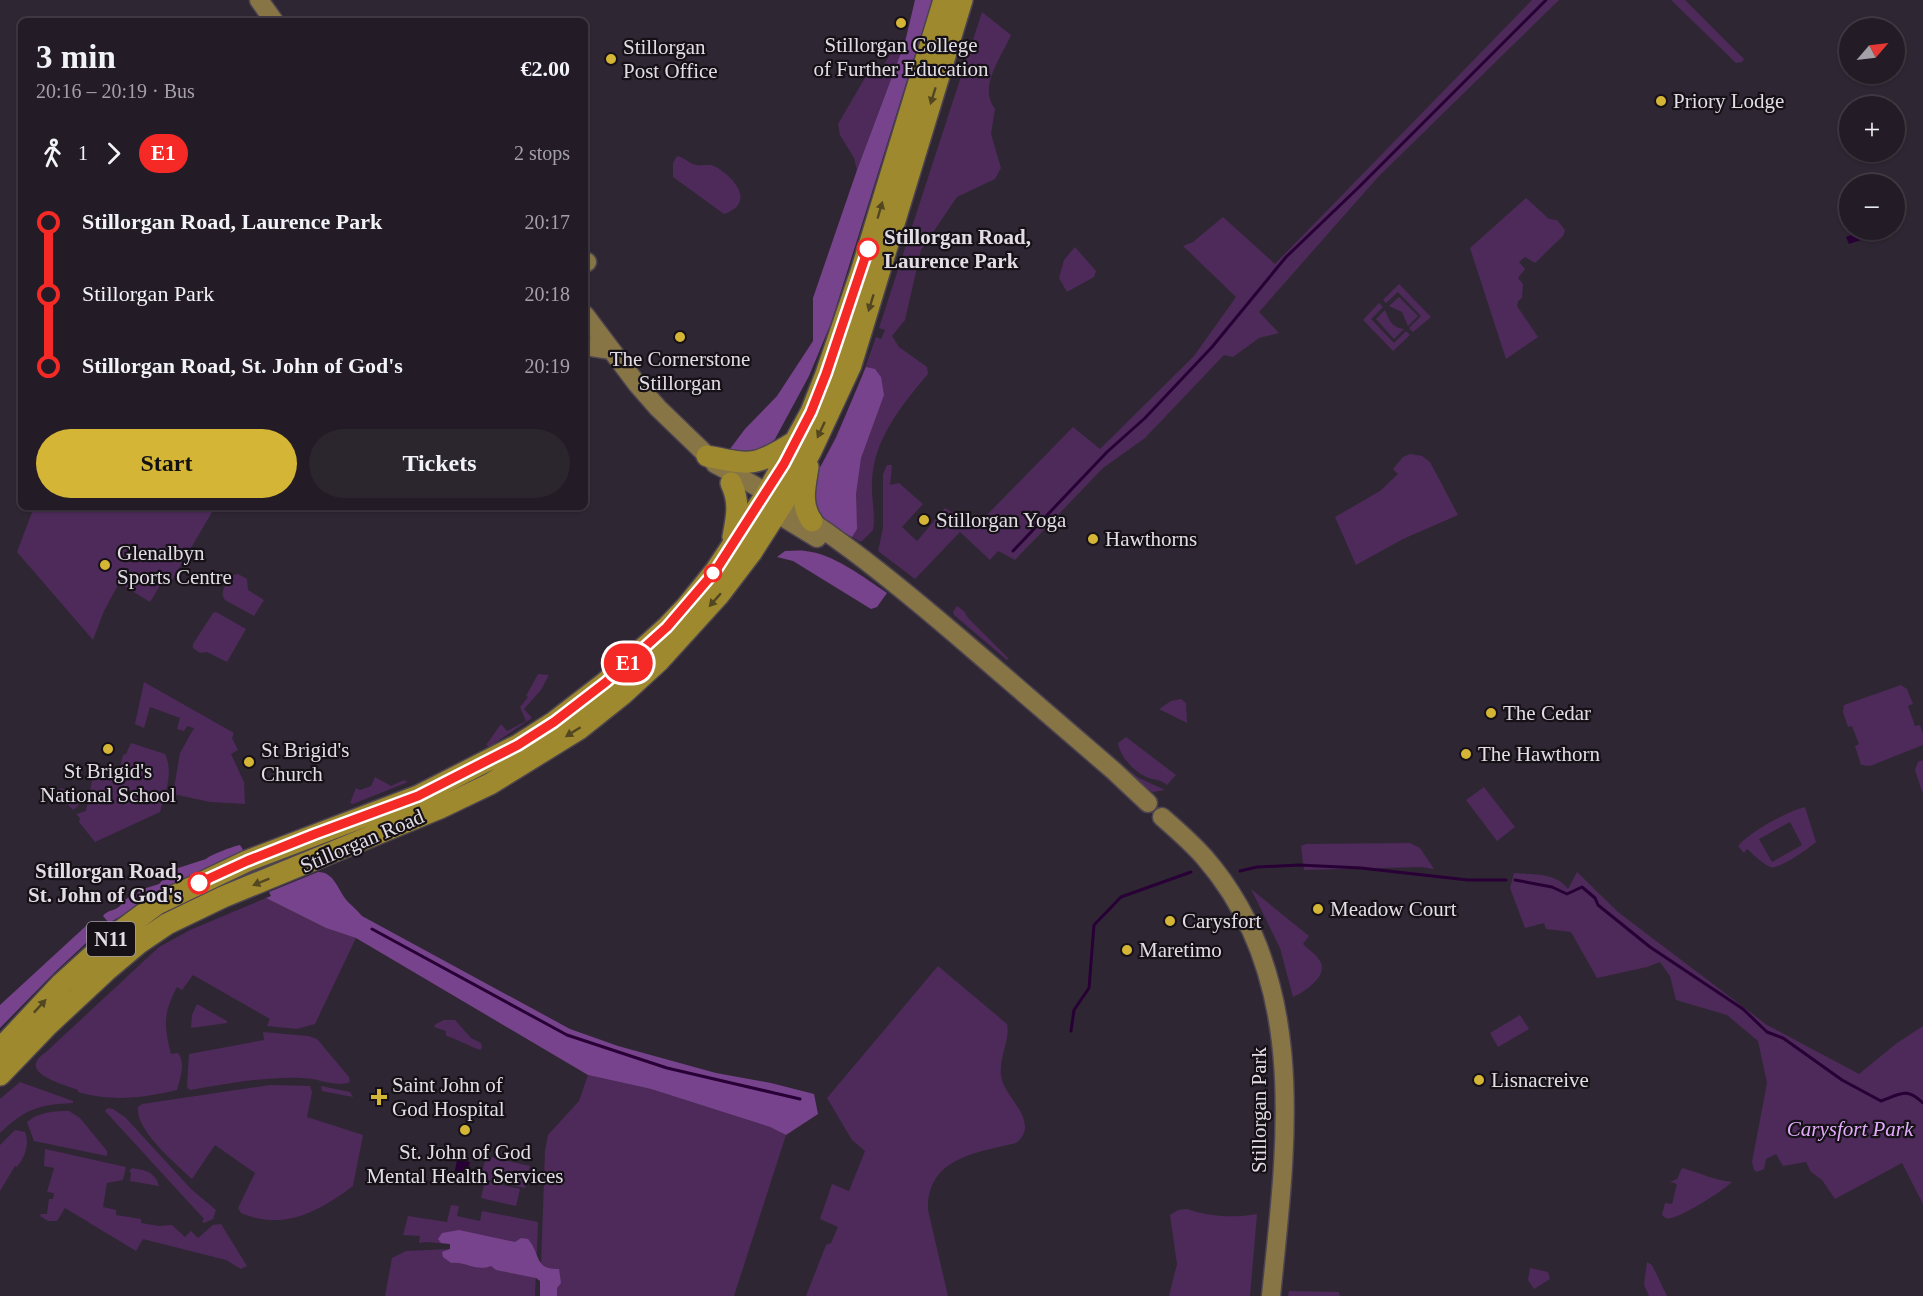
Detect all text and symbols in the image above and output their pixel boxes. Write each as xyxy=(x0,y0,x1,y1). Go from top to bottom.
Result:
marker: Stillorgan College of Further Education xyxy=(894,16,908,30)
north arrow xyxy=(1839,18,1905,84)
map controls xyxy=(1839,18,1905,240)
place label: Stillorgan College of Further Education xyxy=(814,33,989,81)
place label: Stillorgan Post Office xyxy=(623,35,718,83)
text: 3 min xyxy=(36,39,116,75)
marker: Stillorgan Post Office xyxy=(604,52,618,66)
text: €2.00 xyxy=(521,56,570,81)
text: 20:16 – 20:19 · Bus xyxy=(36,80,195,102)
one-way arrow xyxy=(928,87,937,105)
place label: Priory Lodge xyxy=(1673,89,1784,113)
marker: Priory Lodge xyxy=(1654,94,1668,108)
button: + xyxy=(1839,96,1905,162)
icon: walk xyxy=(36,137,69,170)
icon: forward xyxy=(97,137,130,170)
text: E1 xyxy=(151,141,176,165)
text: 1 xyxy=(78,142,88,164)
text: 2 stops xyxy=(514,142,570,164)
button: − xyxy=(1839,174,1905,240)
one-way arrow xyxy=(876,201,885,219)
text: Stillorgan Road, Laurence Park xyxy=(82,209,382,234)
text: 20:17 xyxy=(524,211,570,233)
place label: Stillorgan Road, Laurence Park xyxy=(884,225,1031,273)
marker: Stillorgan Road, Laurence Park xyxy=(857,238,879,260)
text: Stillorgan Park xyxy=(82,281,214,306)
text: 20:18 xyxy=(524,283,570,305)
one-way arrow xyxy=(866,294,875,312)
marker: The Cornerstone Stillorgan xyxy=(673,330,687,344)
place label: The Cornerstone Stillorgan xyxy=(610,347,750,395)
text: Stillorgan Road, St. John of God's xyxy=(82,353,403,378)
text: 20:19 xyxy=(524,355,570,377)
one-way arrow xyxy=(816,421,825,438)
button: Start xyxy=(36,429,297,498)
button: Tickets xyxy=(309,429,570,498)
place label: Stillorgan Yoga xyxy=(936,508,1067,532)
marker: Stillorgan Yoga xyxy=(917,513,931,527)
place label: Hawthorns xyxy=(1105,527,1197,551)
marker: Hawthorns xyxy=(1086,532,1100,546)
place label: Glenalbyn Sports Centre xyxy=(117,541,232,589)
marker: Glenalbyn Sports Centre xyxy=(98,558,112,572)
unlabelled marker xyxy=(704,564,722,582)
one-way arrow xyxy=(708,592,722,607)
line badge: E1 xyxy=(601,644,655,682)
text: E1 xyxy=(616,651,640,675)
place label: The Cedar xyxy=(1503,701,1591,725)
marker: The Cedar xyxy=(1484,706,1498,720)
one-way arrow xyxy=(565,727,581,738)
place label: St Brigid's Church xyxy=(261,738,349,786)
marker: St Brigid's National School xyxy=(101,742,115,756)
place label: The Hawthorn xyxy=(1478,742,1600,766)
marker: The Hawthorn xyxy=(1459,747,1473,761)
marker: St Brigid's Church xyxy=(242,755,256,769)
place label: St Brigid's National School xyxy=(40,759,176,807)
street label: Stillorgan Road xyxy=(297,804,428,878)
place label: Stillorgan Road, St. John of God's xyxy=(28,859,182,907)
marker: Stillorgan Road, St. John of God's xyxy=(188,872,210,894)
one-way arrow xyxy=(252,877,270,887)
place label: Meadow Court xyxy=(1330,897,1457,921)
marker: Meadow Court xyxy=(1311,902,1325,916)
place label: Carysfort xyxy=(1182,909,1261,933)
marker: Carysfort xyxy=(1163,914,1177,928)
road number: N11 xyxy=(87,922,135,956)
place label: Maretimo xyxy=(1139,938,1222,962)
marker: Maretimo xyxy=(1120,943,1134,957)
one-way arrow xyxy=(33,999,46,1014)
street label: Stillorgan Park xyxy=(1247,1046,1271,1173)
place label: Lisnacreive xyxy=(1491,1068,1589,1092)
place label: Saint John of God Hospital xyxy=(392,1073,505,1121)
marker: Lisnacreive xyxy=(1472,1073,1486,1087)
marker: Saint John of God Hospital xyxy=(370,1088,388,1106)
park label: Carysfort Park xyxy=(1787,1117,1914,1141)
marker: St. John of God Mental Health Services xyxy=(458,1123,472,1137)
place label: St. John of God Mental Health Services xyxy=(366,1140,564,1188)

